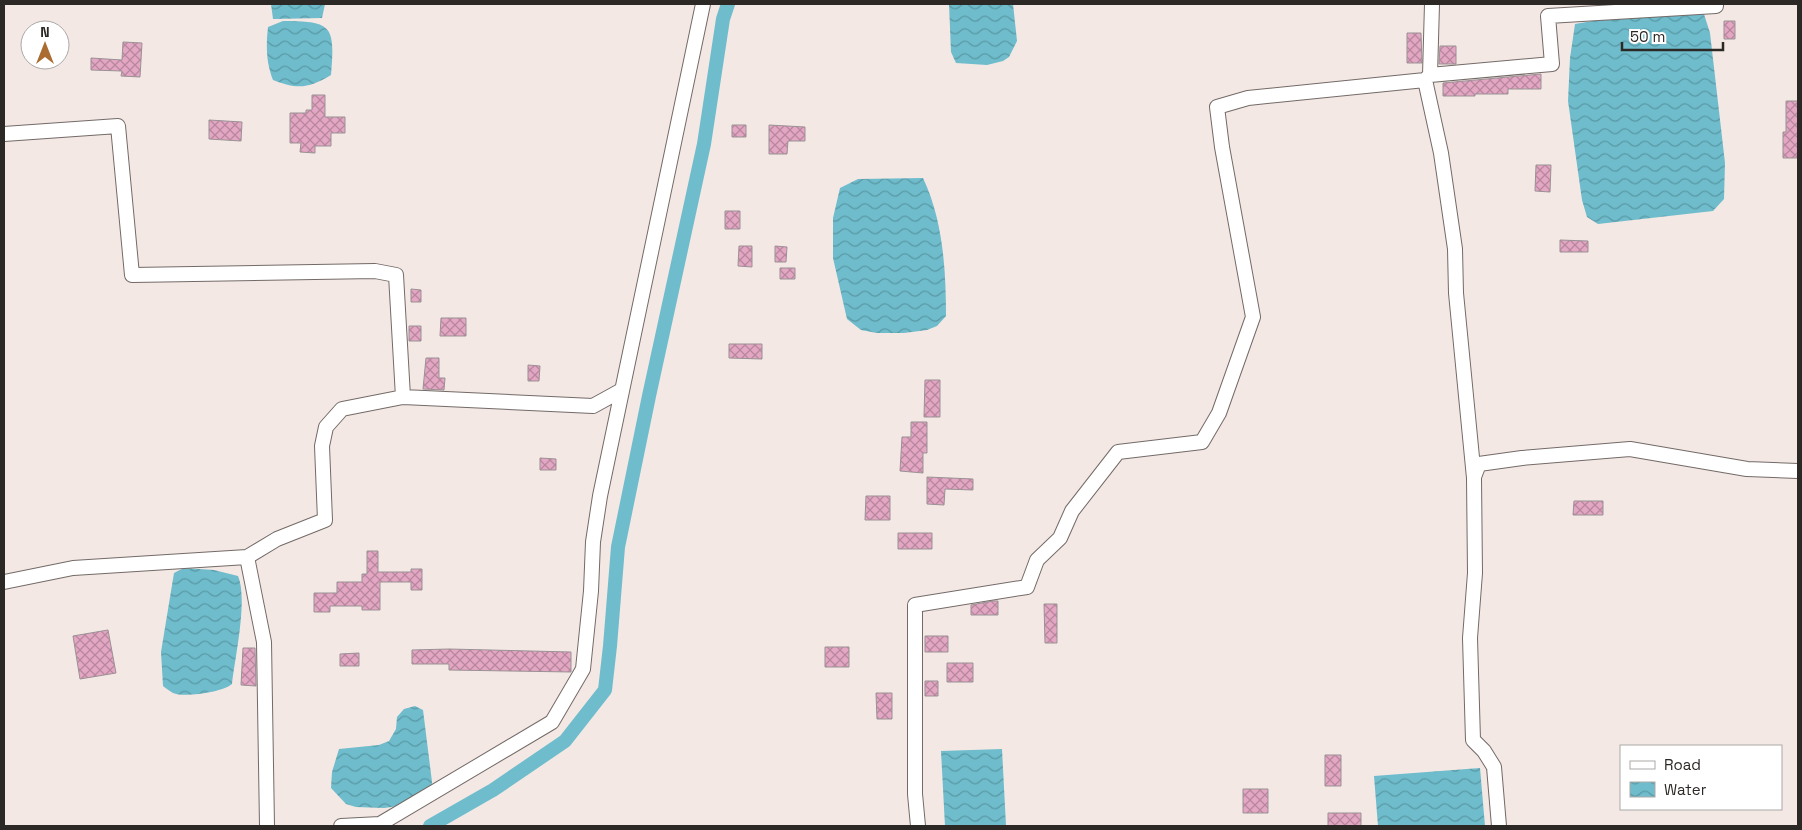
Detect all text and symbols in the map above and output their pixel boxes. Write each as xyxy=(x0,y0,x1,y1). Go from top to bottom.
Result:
north arrow xyxy=(20,20,70,70)
scale bar xyxy=(1622,20,1723,52)
text: N xyxy=(40,23,50,41)
text: 50 m xyxy=(1630,27,1665,46)
legend xyxy=(1620,745,1782,810)
text: Road xyxy=(1664,755,1701,774)
text: Water xyxy=(1664,780,1707,799)

